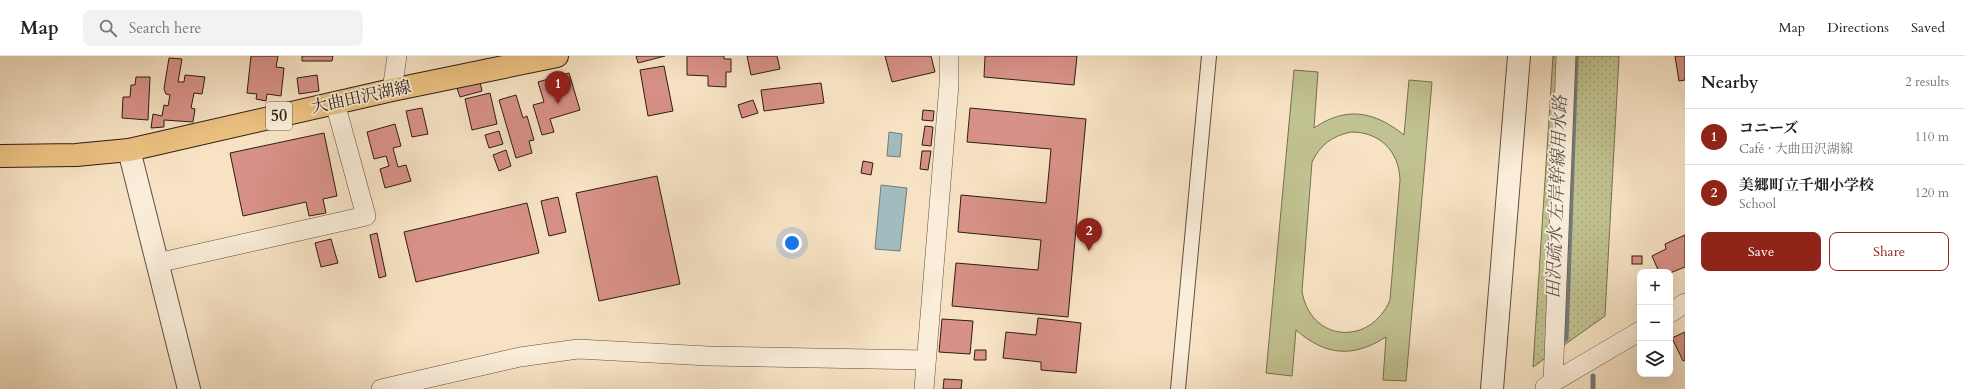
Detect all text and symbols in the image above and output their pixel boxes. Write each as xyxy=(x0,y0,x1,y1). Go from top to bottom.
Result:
search box xyxy=(83,10,363,46)
text: Map xyxy=(20,15,59,41)
icon: search xyxy=(97,17,119,39)
text: Search here xyxy=(129,18,201,38)
text: Map xyxy=(1779,18,1805,37)
text: Directions xyxy=(1827,18,1889,37)
text: Saved xyxy=(1911,18,1945,37)
pin: 1 xyxy=(545,71,571,104)
text: Nearby xyxy=(1701,71,1758,94)
text: 2 results xyxy=(1905,73,1949,91)
street label: 大曲田沢湖線 xyxy=(309,75,413,119)
water label: 田沢疏水 左岸幹線用水路 xyxy=(1541,93,1573,299)
road number: 50 xyxy=(266,102,292,130)
text: コニーズ xyxy=(1739,118,1798,138)
text: 1 xyxy=(1711,128,1717,146)
text: 110 m xyxy=(1915,128,1949,146)
text: Café · 大曲田沢湖線 xyxy=(1739,140,1853,158)
text: 美郷町立千畑小学校 xyxy=(1739,175,1874,195)
text: 2 xyxy=(1711,184,1717,202)
text: 120 m xyxy=(1915,184,1949,202)
text: School xyxy=(1739,195,1776,213)
pin: 2 xyxy=(1076,218,1102,251)
button: Save xyxy=(1701,232,1821,271)
button: Share xyxy=(1829,232,1949,271)
your location xyxy=(782,233,802,253)
map controls xyxy=(1637,269,1673,377)
button: + xyxy=(1637,269,1673,305)
button: − xyxy=(1637,305,1673,341)
button: layers xyxy=(1637,341,1673,377)

